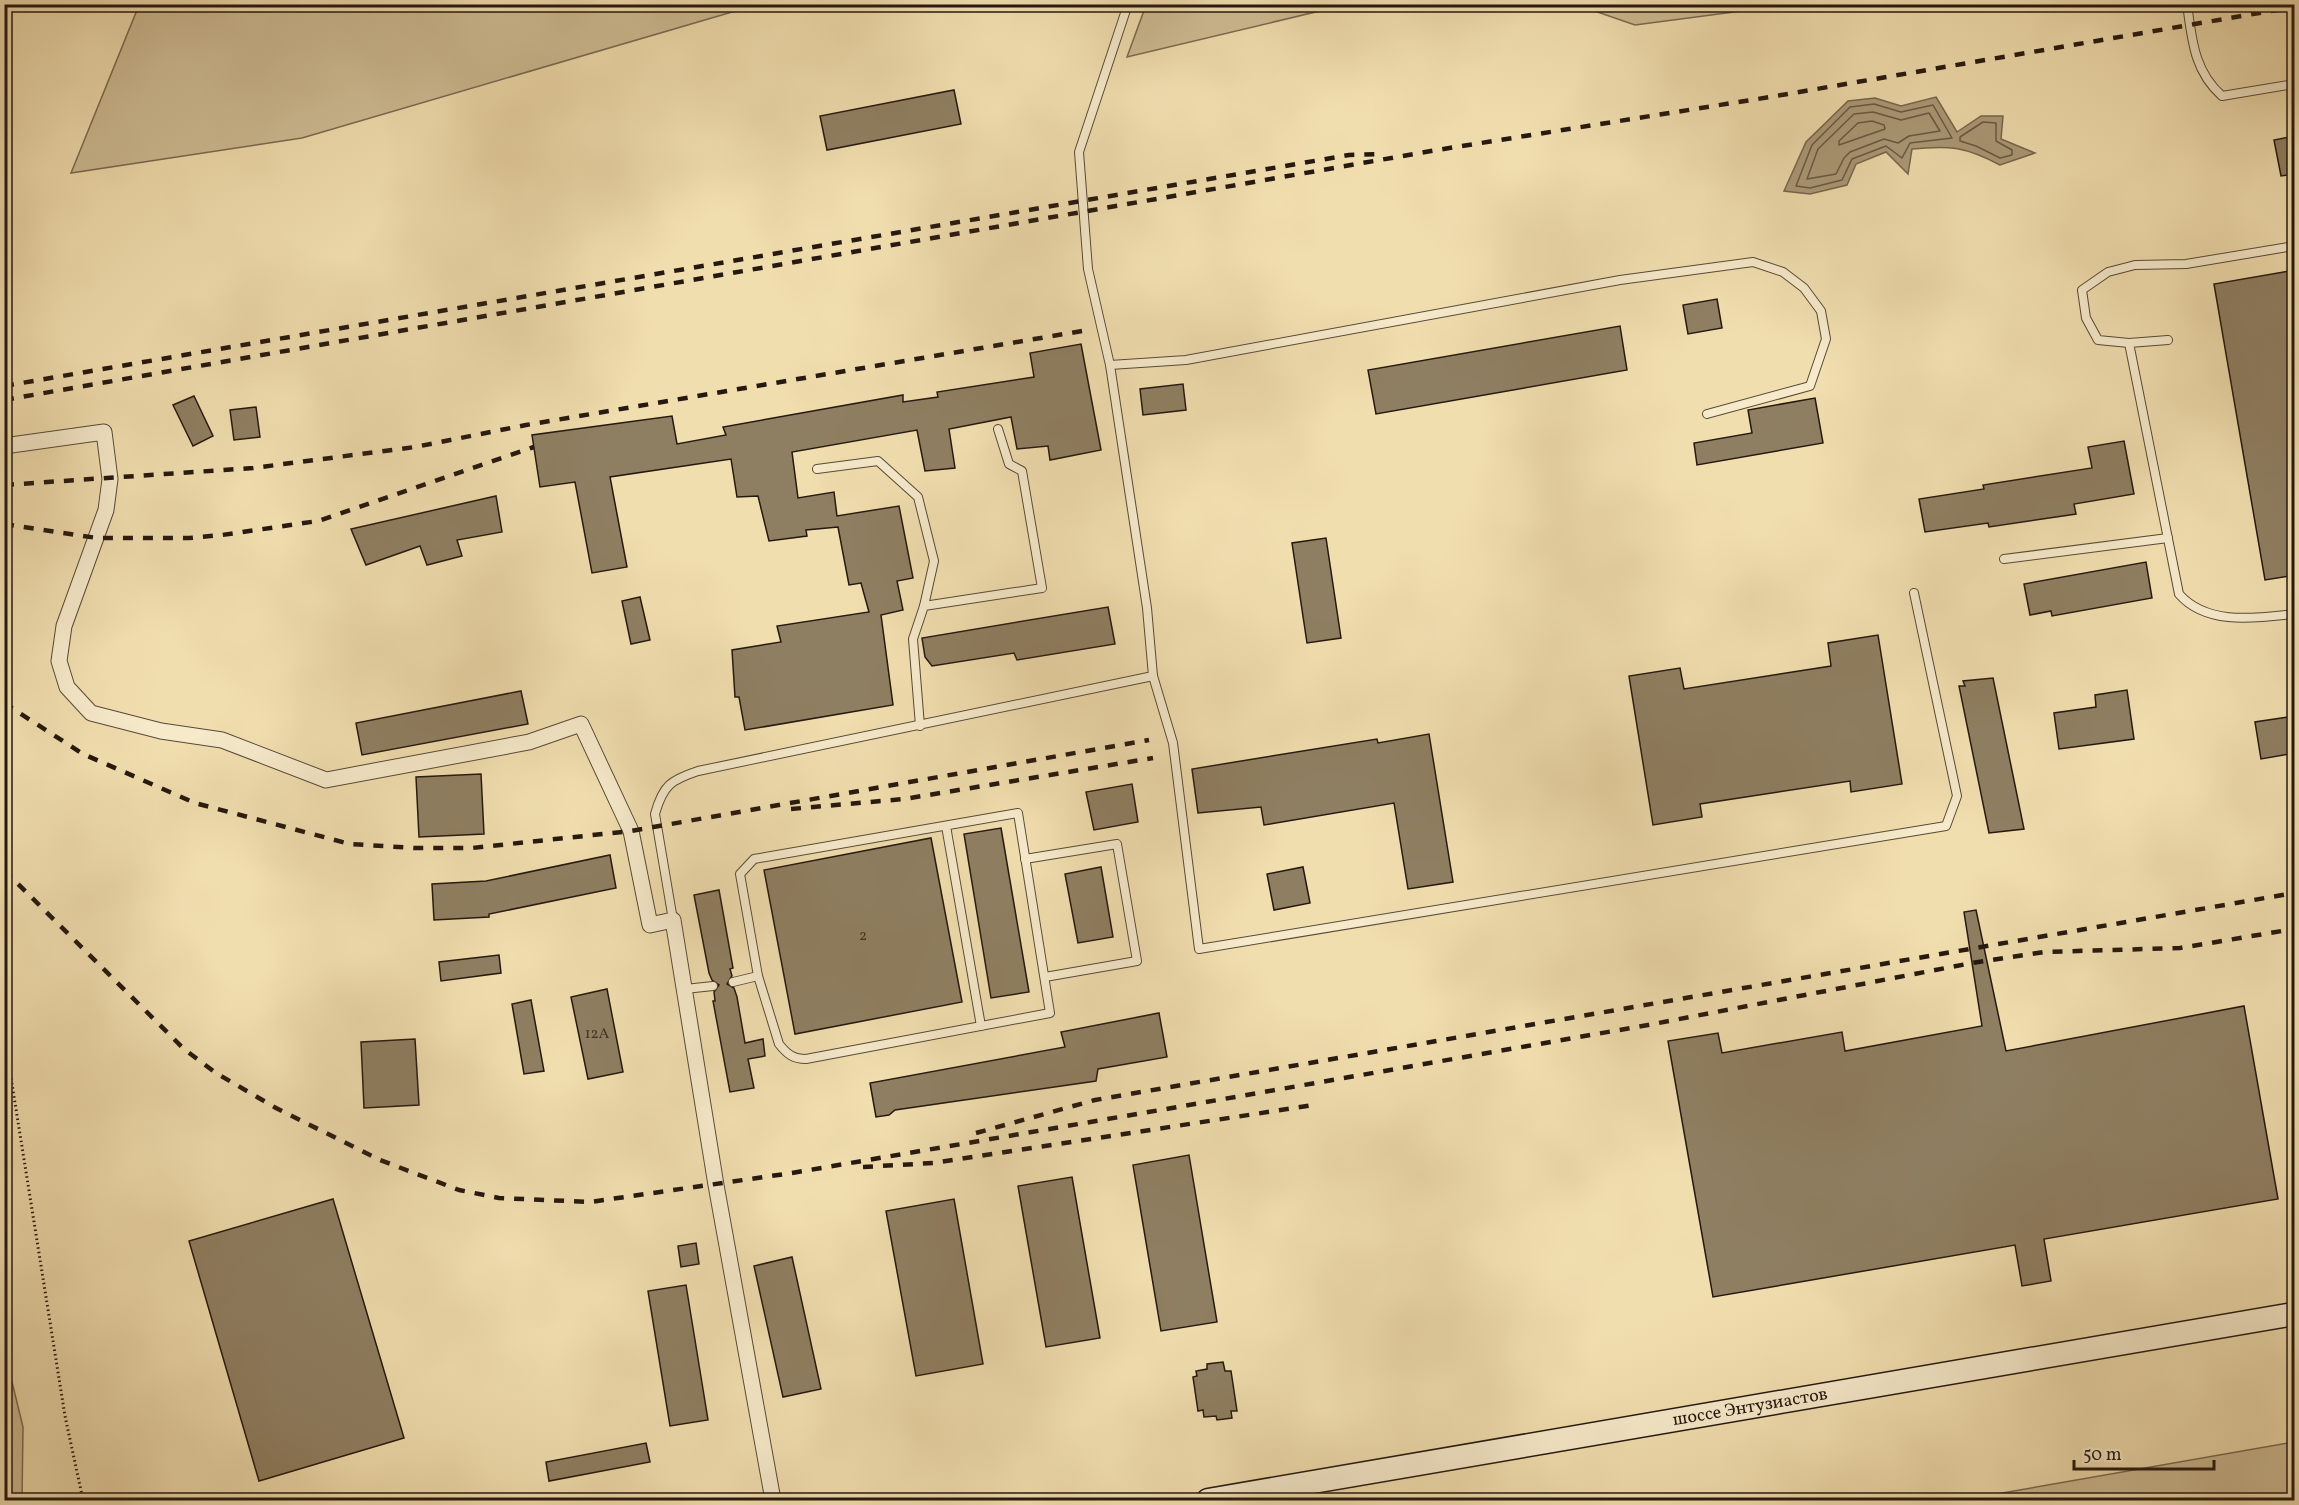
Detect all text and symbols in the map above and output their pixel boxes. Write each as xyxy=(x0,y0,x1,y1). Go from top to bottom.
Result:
house number: 2 xyxy=(859,926,867,947)
house number: 12А xyxy=(585,1024,610,1045)
street label: шоссе Энтузиастов xyxy=(1671,1382,1830,1433)
scale bar xyxy=(2074,1433,2214,1471)
text: 50 m xyxy=(2083,1443,2122,1468)

